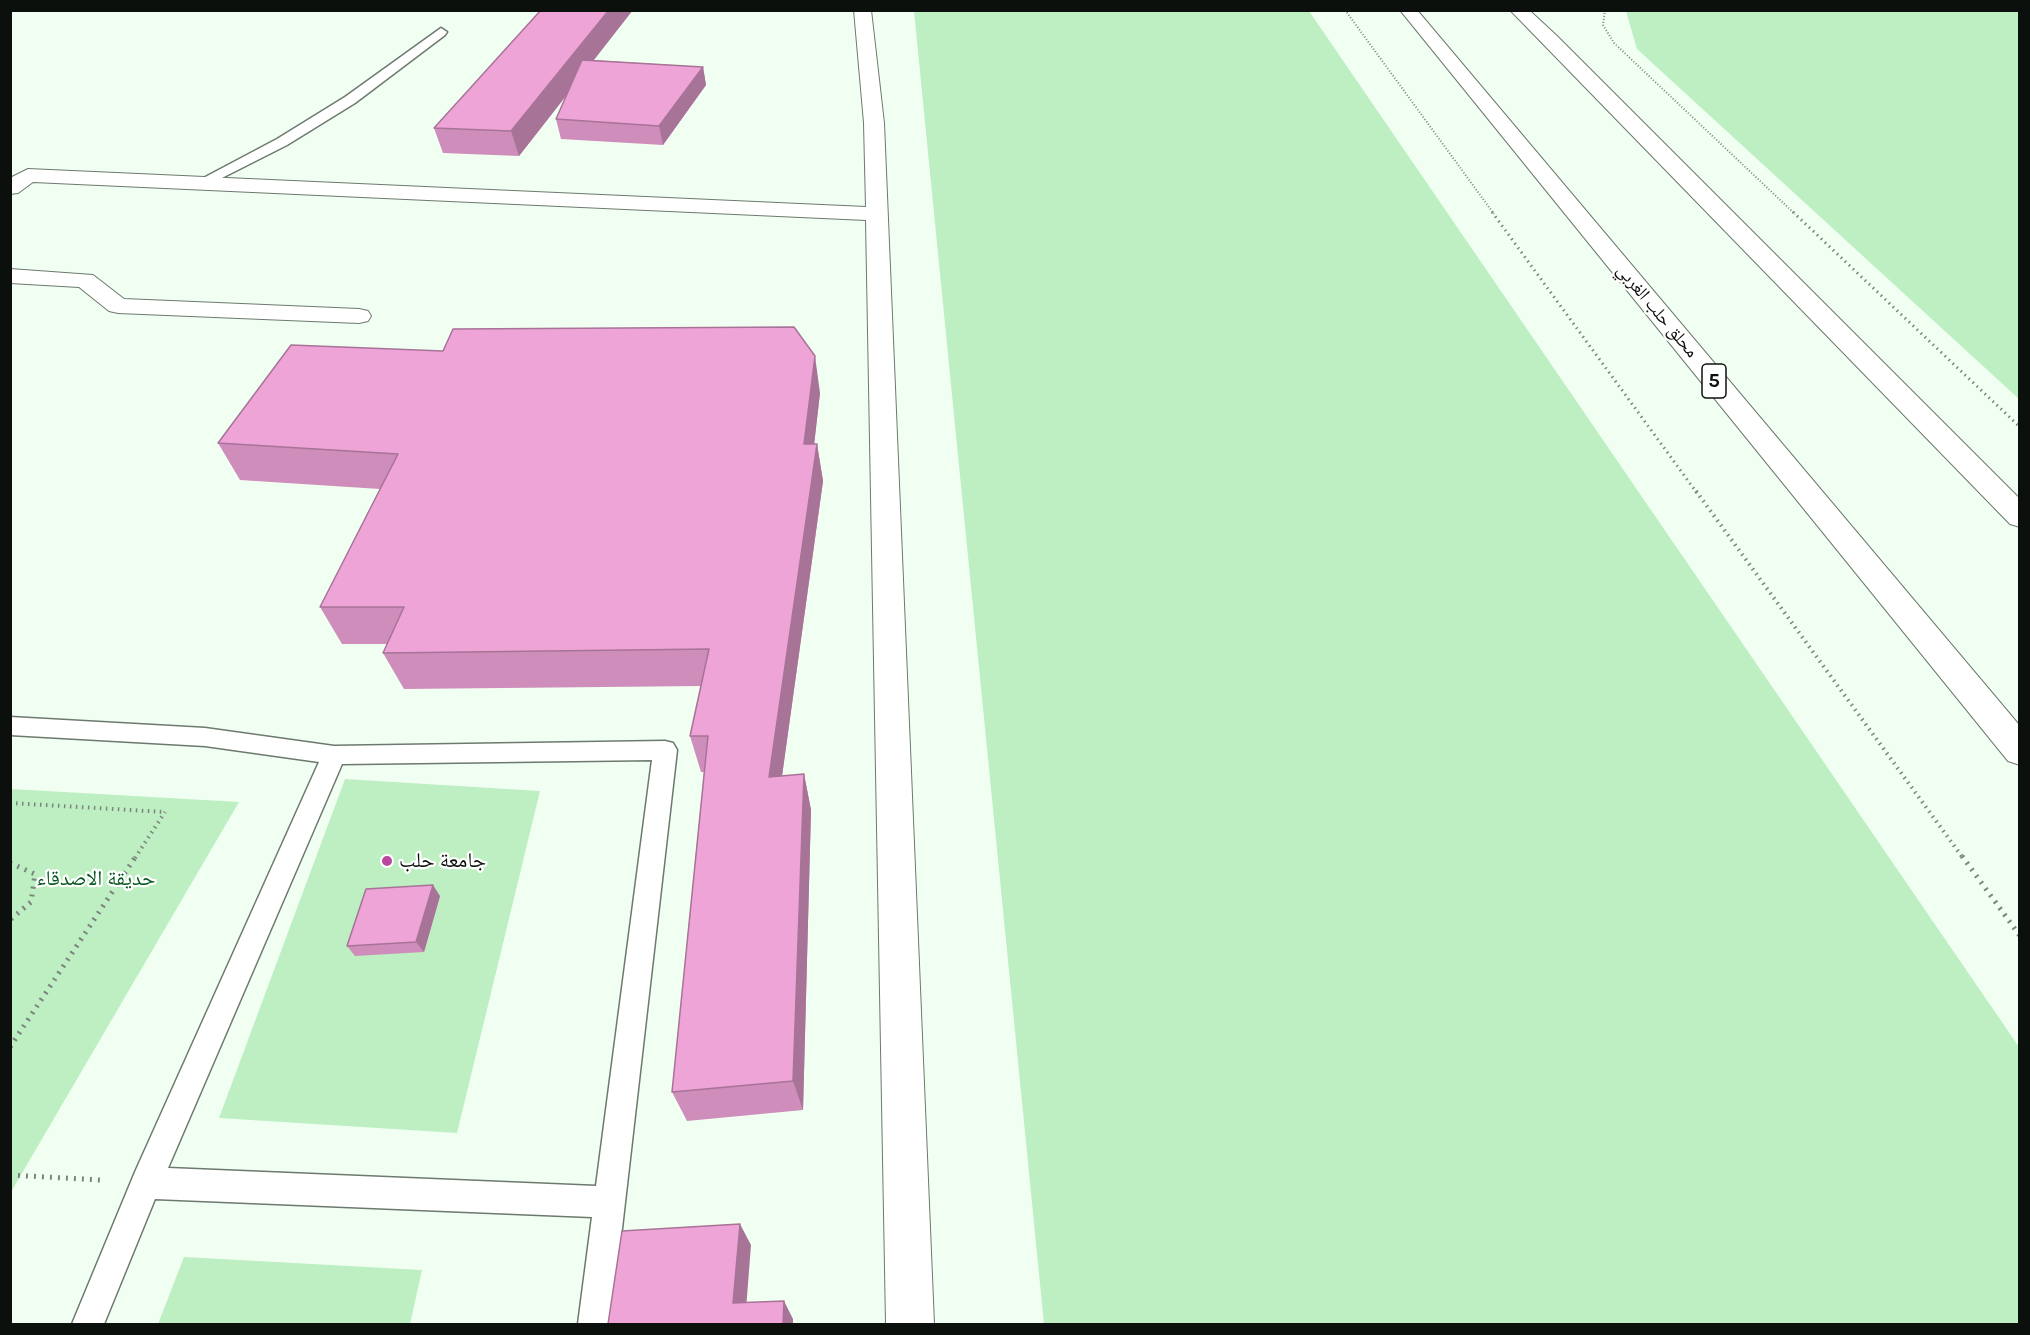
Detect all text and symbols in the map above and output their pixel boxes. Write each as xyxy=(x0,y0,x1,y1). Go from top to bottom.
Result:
street label: محلق حلب الغربي xyxy=(1612,260,1702,362)
road number: 5 xyxy=(1702,364,1726,398)
place label: جامعة حلب xyxy=(399,848,486,874)
marker: جامعة حلب xyxy=(380,854,394,868)
park label: حديقة الاصدقاء xyxy=(37,866,155,892)

